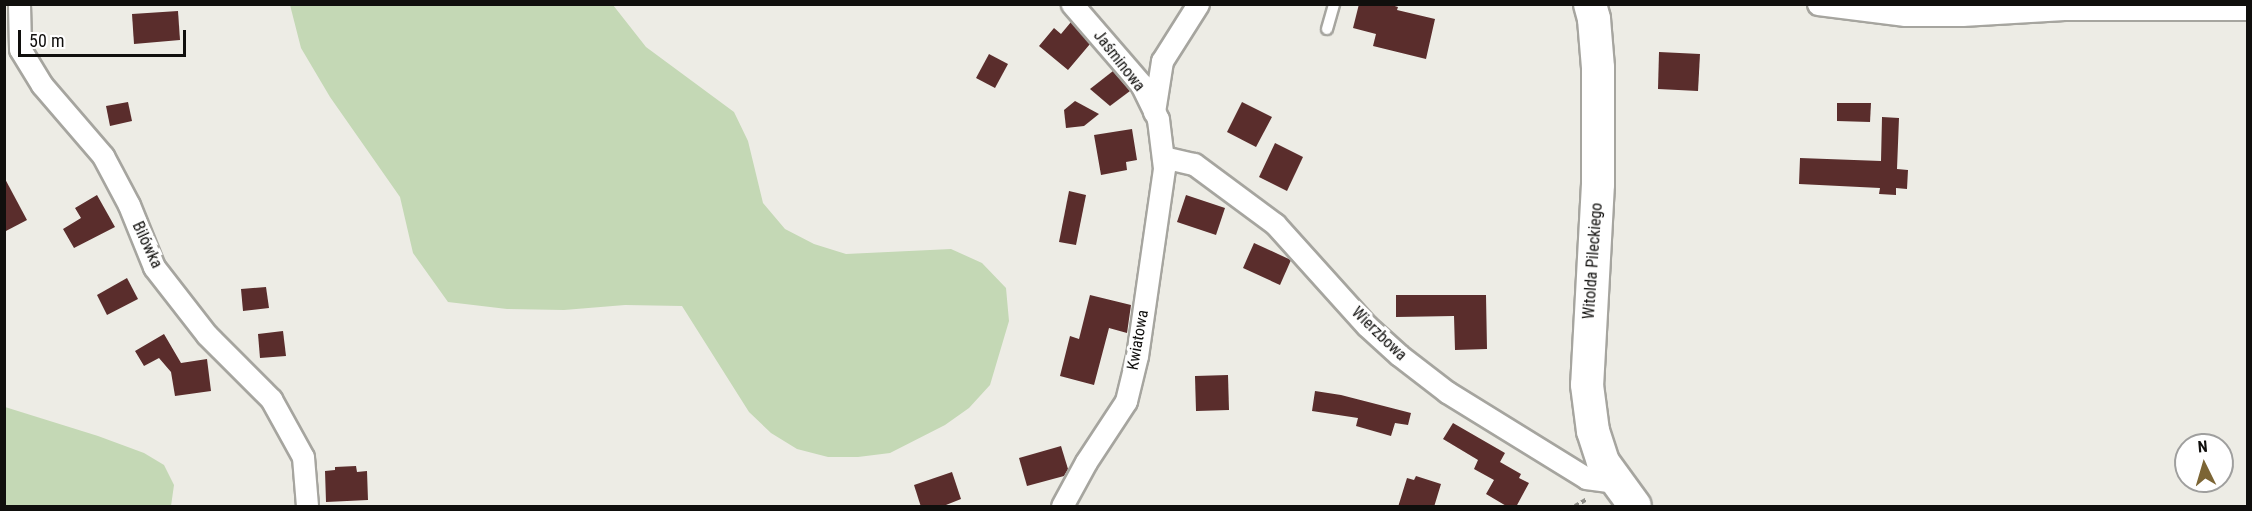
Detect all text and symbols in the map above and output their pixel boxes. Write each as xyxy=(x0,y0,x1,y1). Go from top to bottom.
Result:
scale bar xyxy=(21,18,189,56)
street label: Jaśminowa xyxy=(1089,27,1149,95)
text: 50 m xyxy=(29,30,64,51)
street label: Witolda Pileckiego xyxy=(1579,202,1607,320)
street label: Bilówka xyxy=(128,219,166,271)
street label: Wierzbowa xyxy=(1347,303,1411,365)
street label: Kwiatowa xyxy=(1123,308,1153,372)
north arrow xyxy=(2174,433,2234,493)
text: N xyxy=(2197,437,2208,456)

